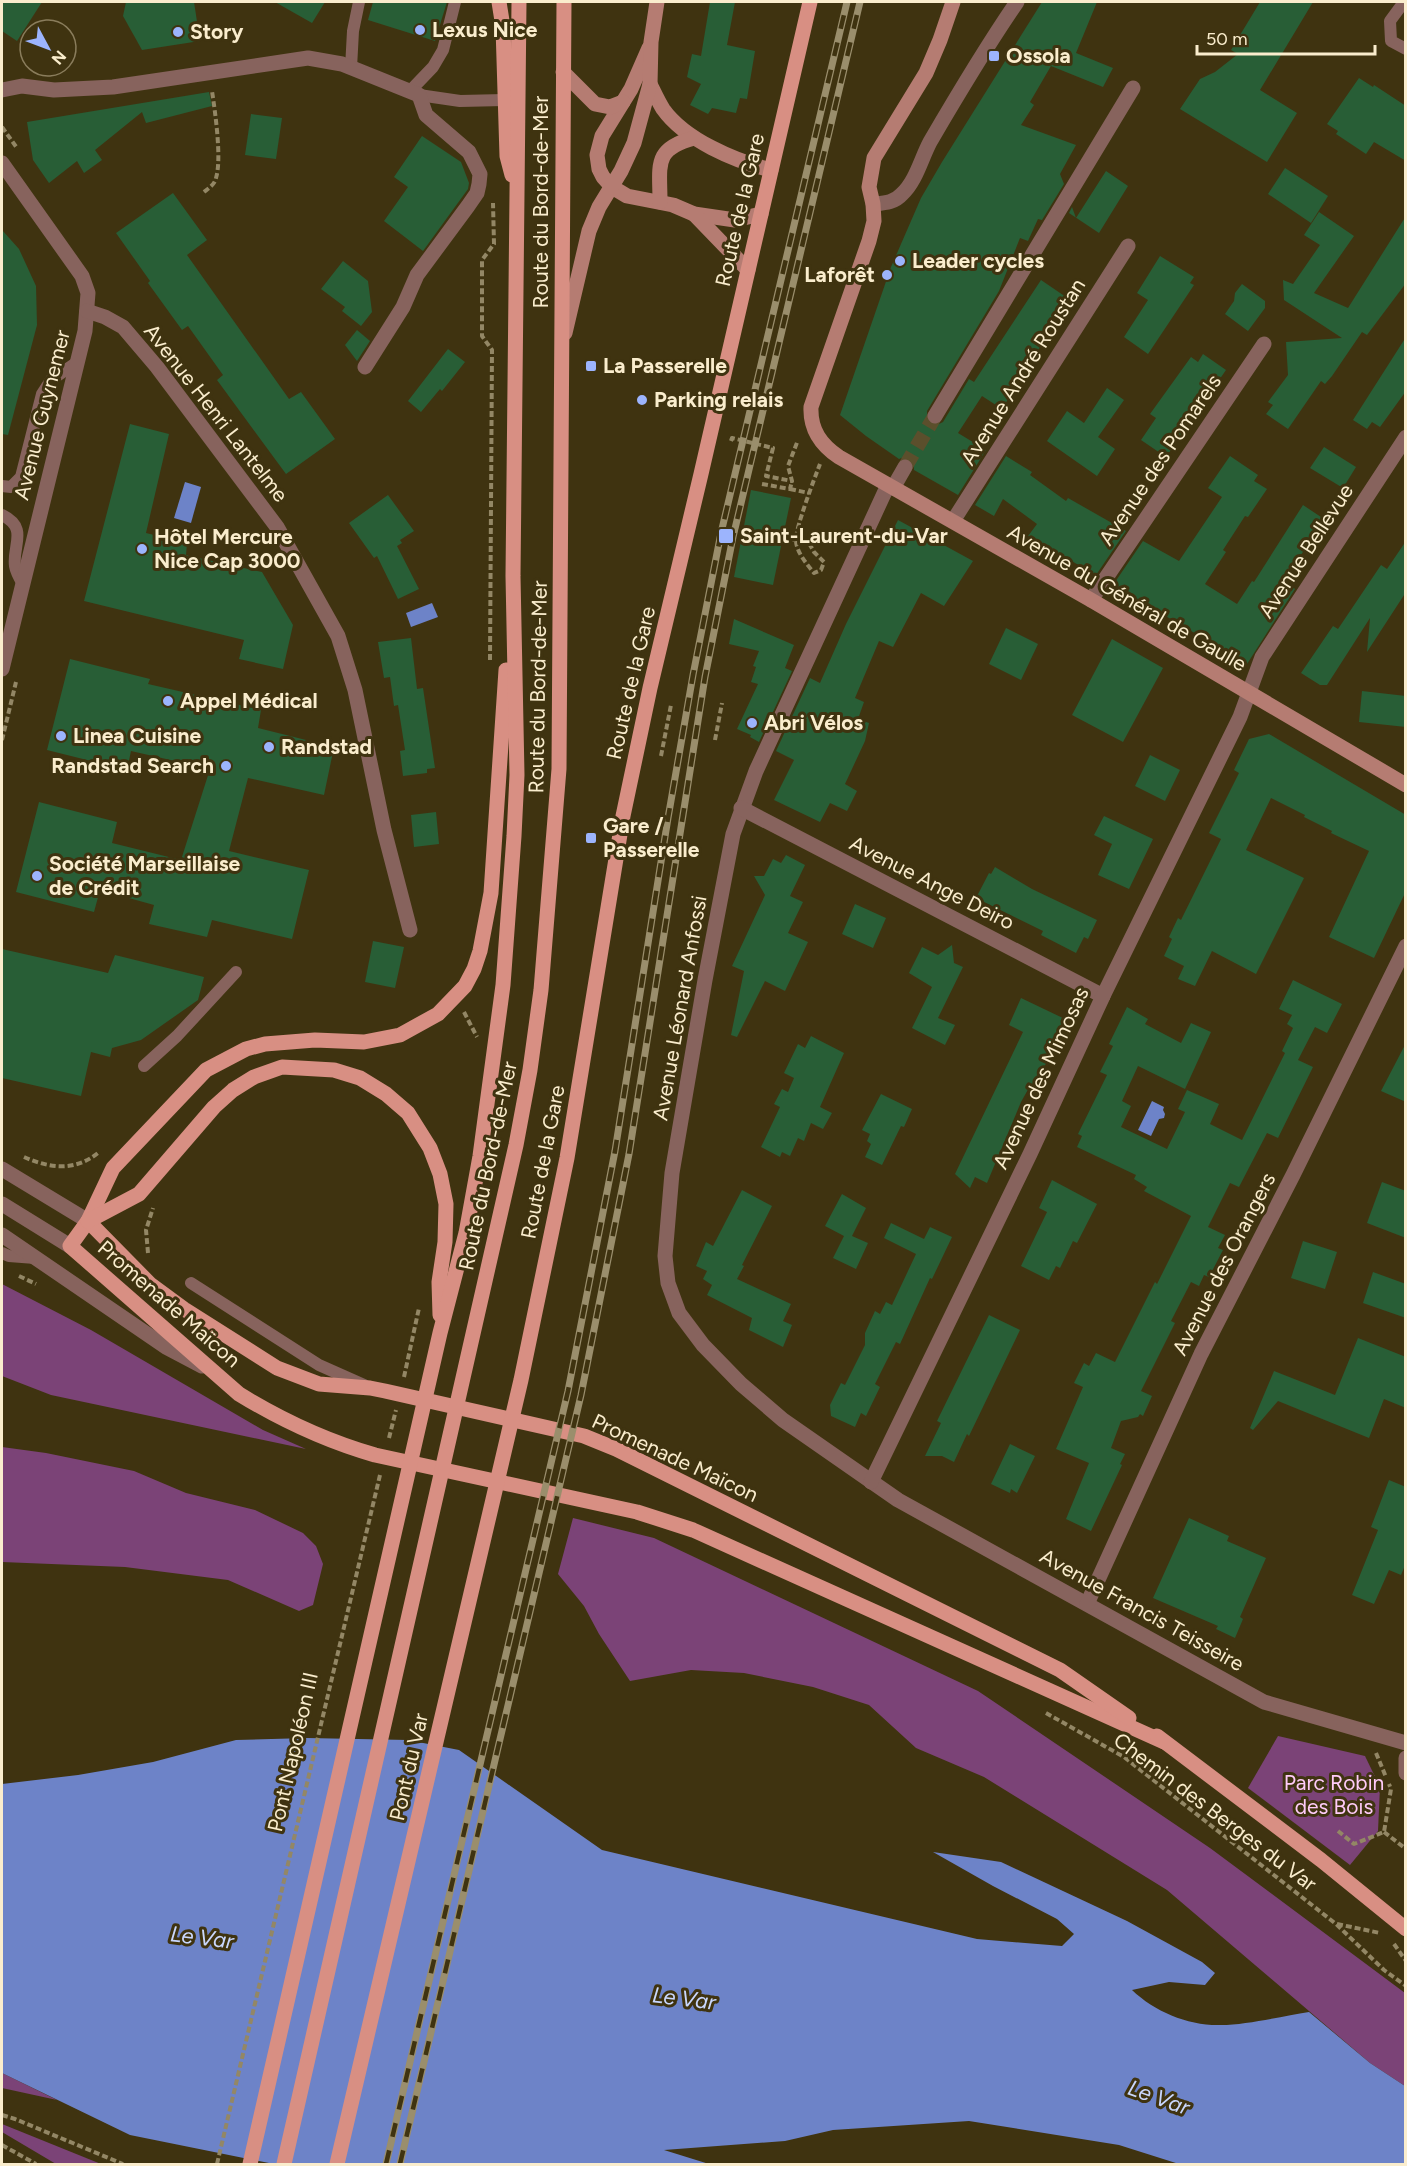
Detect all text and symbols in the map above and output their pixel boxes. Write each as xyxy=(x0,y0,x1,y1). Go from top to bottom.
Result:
place label: Lexus Nice xyxy=(432,17,538,42)
north arrow xyxy=(18,18,78,78)
scale bar xyxy=(1197,18,1376,56)
place label: Story xyxy=(190,19,244,44)
marker: Lexus Nice xyxy=(413,23,427,37)
marker: Story xyxy=(171,25,185,39)
text: 50 m xyxy=(1206,28,1248,50)
place label: Ossola xyxy=(1006,43,1071,68)
text: N xyxy=(48,47,70,68)
marker: Ossola xyxy=(987,49,1001,63)
street label: Route du Bord-de-Mer xyxy=(528,96,553,308)
street label: Route de la Gare xyxy=(710,131,769,289)
place label: Leader cycles xyxy=(912,248,1044,273)
marker: Leader cycles xyxy=(893,254,907,268)
place label: Laforêt xyxy=(804,262,875,287)
marker: Laforêt xyxy=(880,268,894,282)
street label: Avenue André Roustan xyxy=(955,274,1090,470)
street label: Avenue Henri Lantelme xyxy=(139,319,294,507)
street label: Avenue Guynemer xyxy=(8,327,75,503)
place label: La Passerelle xyxy=(603,353,727,378)
marker: La Passerelle xyxy=(584,359,598,373)
street label: Avenue des Pomarels xyxy=(1093,370,1226,550)
place label: Parking relais xyxy=(654,387,783,412)
marker: Parking relais xyxy=(635,393,649,407)
street label: Avenue Bellevue xyxy=(1253,479,1358,623)
street label: Avenue du Général de Gaulle xyxy=(1003,519,1251,676)
place label: Saint-Laurent-du-Var xyxy=(740,523,948,548)
place label: Hôtel Mercure Nice Cap 3000 xyxy=(154,524,300,573)
marker: Saint-Laurent-du-Var xyxy=(717,527,735,545)
marker: Hôtel Mercure Nice Cap 3000 xyxy=(135,542,149,556)
street label: Route du Bord-de-Mer xyxy=(523,580,552,794)
street label: Route de la Gare xyxy=(601,604,660,762)
place label: Appel Médical xyxy=(180,688,318,713)
marker: Appel Médical xyxy=(161,694,175,708)
place label: Abri Vélos xyxy=(764,710,863,735)
marker: Abri Vélos xyxy=(745,716,759,730)
place label: Linea Cuisine xyxy=(73,723,201,748)
marker: Linea Cuisine xyxy=(54,729,68,743)
place label: Randstad xyxy=(281,734,372,759)
marker: Randstad xyxy=(262,740,276,754)
place label: Randstad Search xyxy=(51,753,214,778)
marker: Randstad Search xyxy=(219,759,233,773)
place label: Gare / Passerelle xyxy=(603,813,700,862)
street label: Avenue Ange Deiro xyxy=(846,830,1019,935)
marker: Gare / Passerelle xyxy=(584,831,598,845)
place label: Société Marseillaise de Crédit xyxy=(49,851,240,900)
marker: Société Marseillaise de Crédit xyxy=(30,869,44,883)
street label: Avenue Léonard Anfossi xyxy=(647,893,712,1122)
street label: Avenue des Mimosas xyxy=(987,983,1094,1173)
street label: Route du Bord-de-Mer xyxy=(453,1059,522,1273)
street label: Route de la Gare xyxy=(515,1083,570,1241)
street label: Avenue des Orangers xyxy=(1167,1168,1280,1359)
street label: Promenade Maïcon xyxy=(93,1235,246,1372)
street label: Promenade Maïcon xyxy=(588,1408,762,1507)
street label: Avenue Francis Teisseire xyxy=(1036,1543,1249,1676)
street label: Pont Napoléon III xyxy=(262,1670,323,1834)
street label: Pont du Var xyxy=(384,1711,433,1823)
street label: Chemin des Berges du Var xyxy=(1109,1727,1322,1896)
park label: Parc Robin des Bois xyxy=(1284,1770,1384,1819)
water label: Le Var xyxy=(169,1920,237,1955)
water label: Le Var xyxy=(651,1981,719,2016)
water label: Le Var xyxy=(1124,2074,1195,2122)

